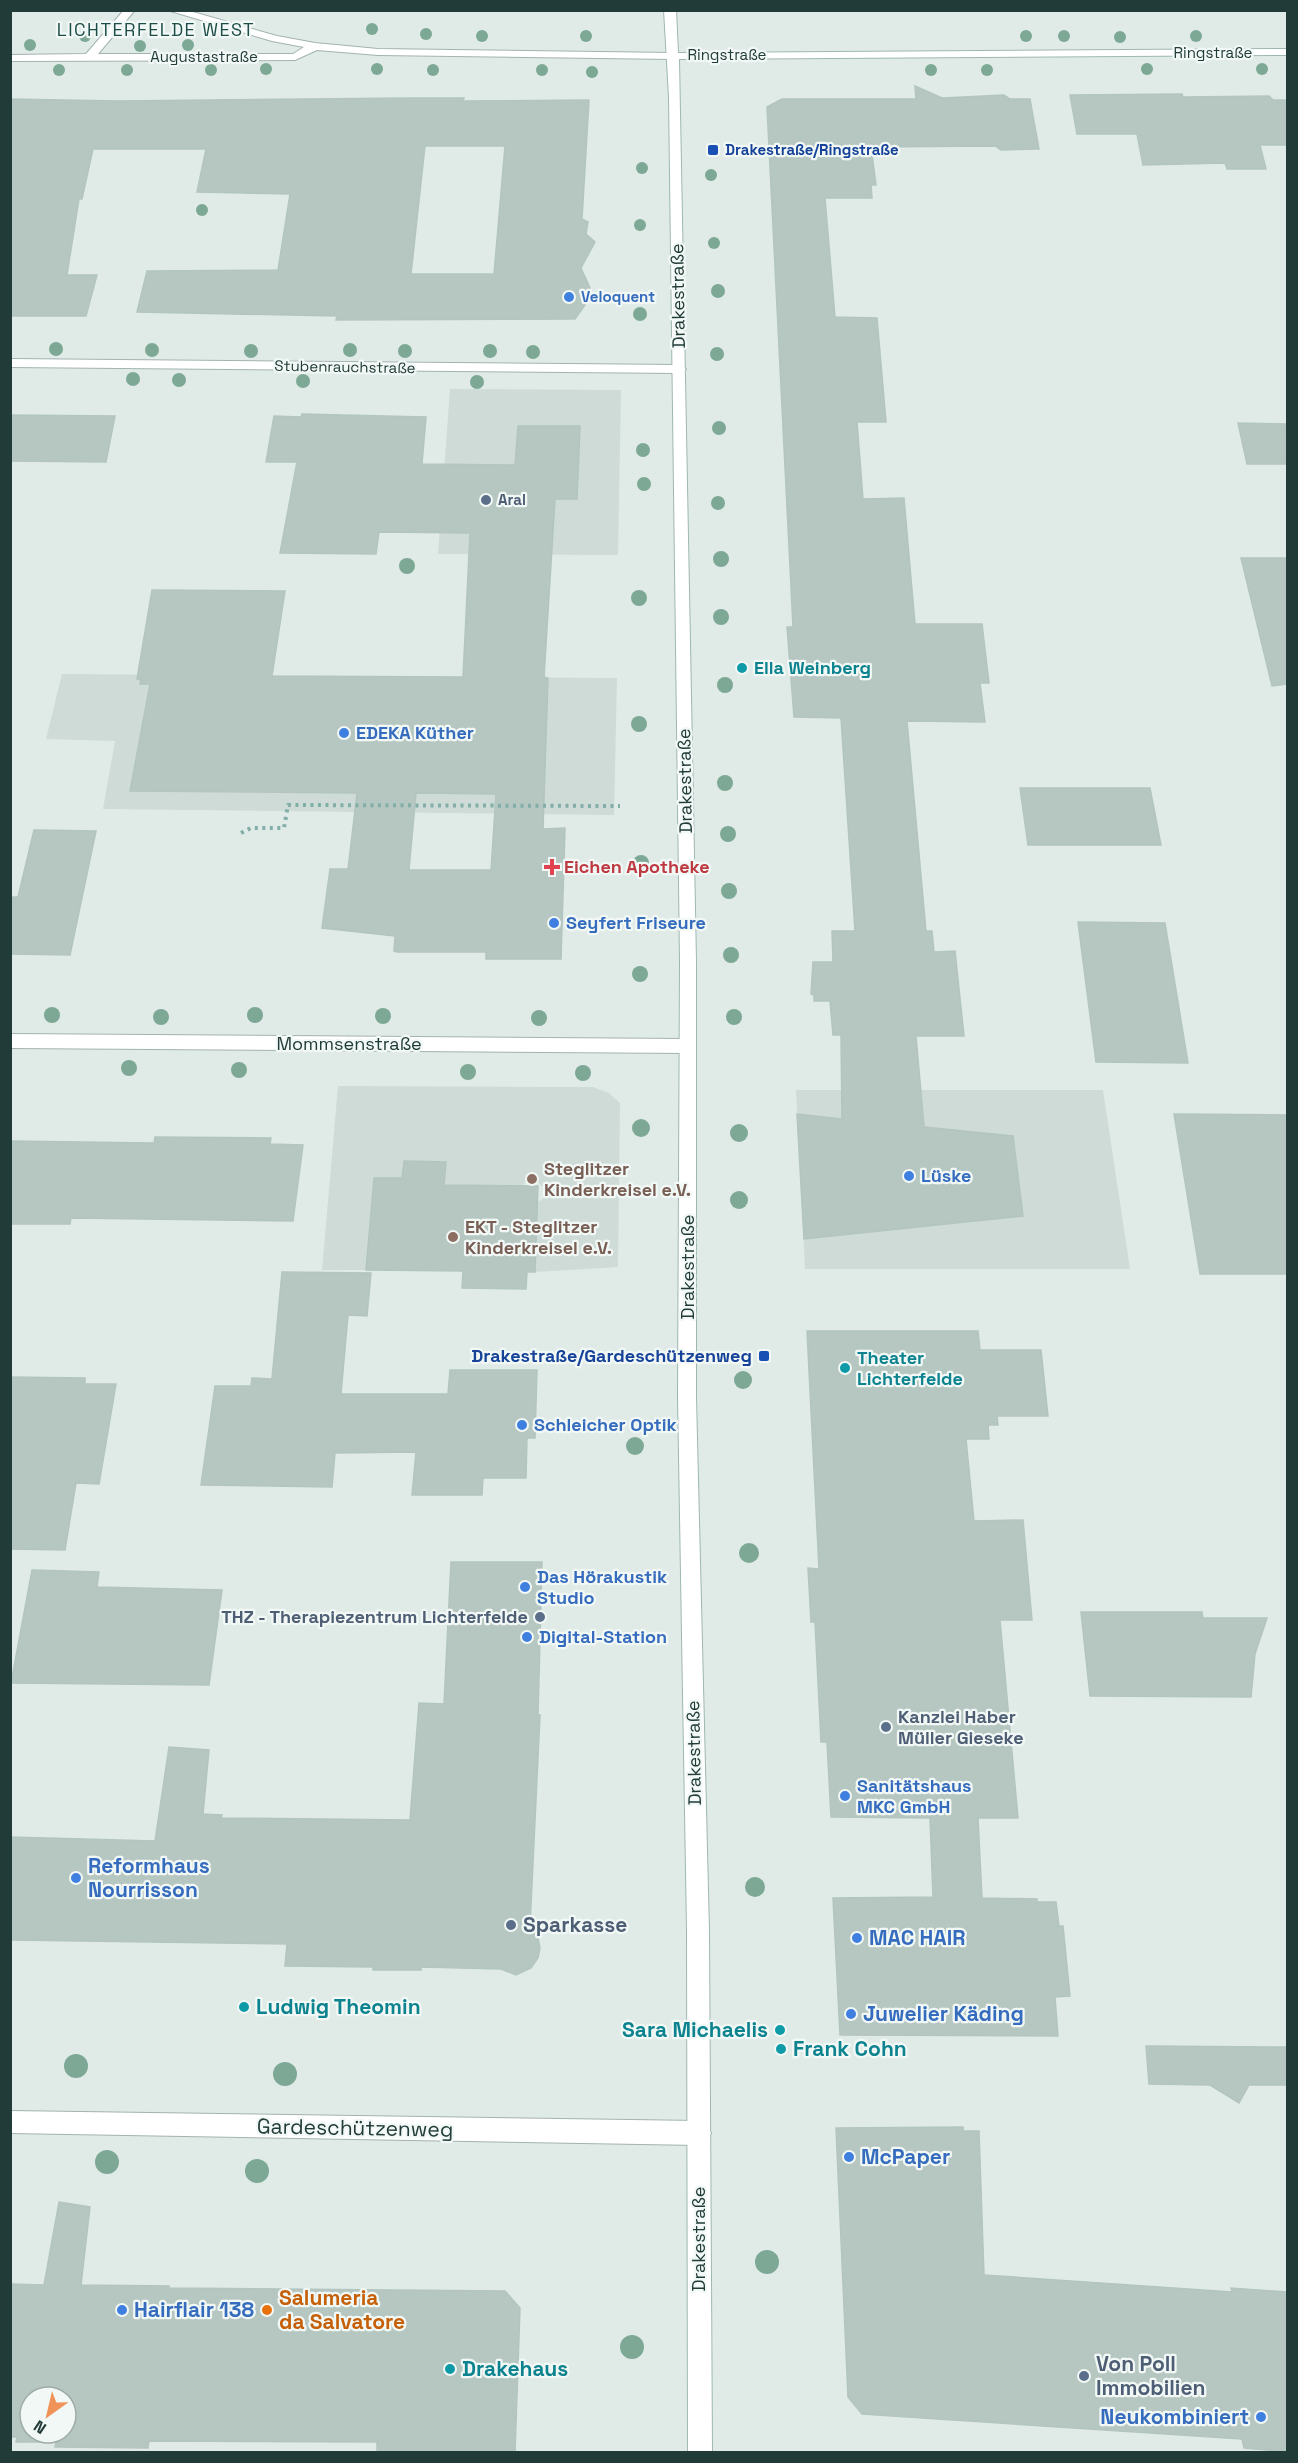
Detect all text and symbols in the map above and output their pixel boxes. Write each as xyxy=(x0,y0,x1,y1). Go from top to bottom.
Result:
district label: LICHTERFELDE WEST xyxy=(57,18,255,41)
street label: Ringstraße xyxy=(1174,43,1253,62)
street label: Ringstraße xyxy=(688,45,767,64)
street label: Augustastraße xyxy=(150,47,258,66)
place label: Drakestraße/Ringstraße xyxy=(725,140,899,159)
marker: Drakestraße/Ringstraße xyxy=(706,143,720,157)
street label: Drakestraße xyxy=(665,243,690,349)
place label: Veloquent xyxy=(581,287,655,306)
marker: Veloquent xyxy=(562,290,576,304)
street label: Stubenrauchstraße xyxy=(274,356,416,377)
place label: Aral xyxy=(498,490,526,509)
marker: Aral xyxy=(479,493,493,507)
place label: Ella Weinberg xyxy=(754,656,871,679)
marker: Ella Weinberg xyxy=(735,661,749,675)
place label: EDEKA Küther xyxy=(356,721,474,744)
marker: EDEKA Küther xyxy=(337,726,351,740)
street label: Drakestraße xyxy=(672,728,697,834)
place label: Eichen Apotheke xyxy=(564,855,710,878)
marker: Eichen Apotheke xyxy=(545,860,559,874)
place label: Seyfert Friseure xyxy=(566,911,706,934)
marker: Seyfert Friseure xyxy=(547,916,561,930)
street label: Mommsenstraße xyxy=(276,1032,422,1055)
place label: Steglitzer Kinderkreisel e.V. xyxy=(544,1157,691,1201)
place label: Lüske xyxy=(921,1164,971,1187)
marker: Lüske xyxy=(902,1169,916,1183)
marker: Steglitzer Kinderkreisel e.V. xyxy=(525,1172,539,1186)
place label: EKT - Steglitzer Kinderkreisel e.V. xyxy=(465,1215,612,1259)
street label: Drakestraße xyxy=(676,1215,699,1319)
marker: EKT - Steglitzer Kinderkreisel e.V. xyxy=(446,1230,460,1244)
place label: Drakestraße/Gardeschützenweg xyxy=(471,1344,752,1367)
place label: Theater Lichterfelde xyxy=(857,1346,963,1390)
marker: Drakestraße/Gardeschützenweg xyxy=(757,1349,771,1363)
marker: Theater Lichterfelde xyxy=(838,1361,852,1375)
place label: Schleicher Optik xyxy=(534,1413,677,1436)
marker: Schleicher Optik xyxy=(515,1418,529,1432)
place label: Das Hörakustik Studio xyxy=(537,1565,667,1609)
marker: Das Hörakustik Studio xyxy=(518,1580,532,1594)
place label: THZ - Therapiezentrum Lichterfelde xyxy=(221,1605,528,1628)
marker: THZ - Therapiezentrum Lichterfelde xyxy=(533,1610,547,1624)
place label: Digital-Station xyxy=(539,1625,667,1648)
marker: Digital-Station xyxy=(520,1630,534,1644)
street label: Drakestraße xyxy=(681,1700,706,1806)
place label: Kanzlei Haber Müller Gieseke xyxy=(898,1705,1024,1749)
marker: Kanzlei Haber Müller Gieseke xyxy=(879,1720,893,1734)
place label: Sanitätshaus MKC GmbH xyxy=(857,1774,972,1818)
marker: Sanitätshaus MKC GmbH xyxy=(838,1789,852,1803)
place label: Reformhaus Nourrisson xyxy=(88,1852,210,1903)
marker: Reformhaus Nourrisson xyxy=(69,1871,83,1885)
place label: Sparkasse xyxy=(523,1911,627,1938)
marker: Sparkasse xyxy=(504,1918,518,1932)
place label: MAC HAIR xyxy=(869,1924,965,1951)
marker: MAC HAIR xyxy=(850,1931,864,1945)
place label: Ludwig Theomin xyxy=(256,1993,421,2020)
marker: Ludwig Theomin xyxy=(237,2000,251,2014)
place label: Juwelier Käding xyxy=(863,2000,1024,2027)
marker: Juwelier Käding xyxy=(844,2007,858,2021)
place label: Sara Michaelis xyxy=(622,2016,768,2043)
marker: Sara Michaelis xyxy=(773,2023,787,2037)
place label: Frank Cohn xyxy=(793,2035,907,2062)
marker: Frank Cohn xyxy=(774,2042,788,2056)
street label: Gardeschützenweg xyxy=(257,2112,454,2143)
place label: McPaper xyxy=(861,2143,950,2170)
marker: McPaper xyxy=(842,2150,856,2164)
street label: Drakestraße xyxy=(687,2187,710,2291)
place label: Salumeria da Salvatore xyxy=(279,2284,405,2335)
place label: Hairflair 138 xyxy=(134,2296,255,2323)
marker: Hairflair 138 xyxy=(115,2303,129,2317)
marker: Salumeria da Salvatore xyxy=(260,2303,274,2317)
place label: Von Poll Immobilien xyxy=(1096,2350,1205,2401)
place label: Drakehaus xyxy=(462,2355,568,2382)
marker: Drakehaus xyxy=(443,2362,457,2376)
marker: Von Poll Immobilien xyxy=(1077,2369,1091,2383)
north arrow xyxy=(18,2385,78,2445)
place label: Neukombiniert xyxy=(1100,2403,1249,2430)
marker: Neukombiniert xyxy=(1254,2410,1268,2424)
text: N xyxy=(30,2415,50,2439)

